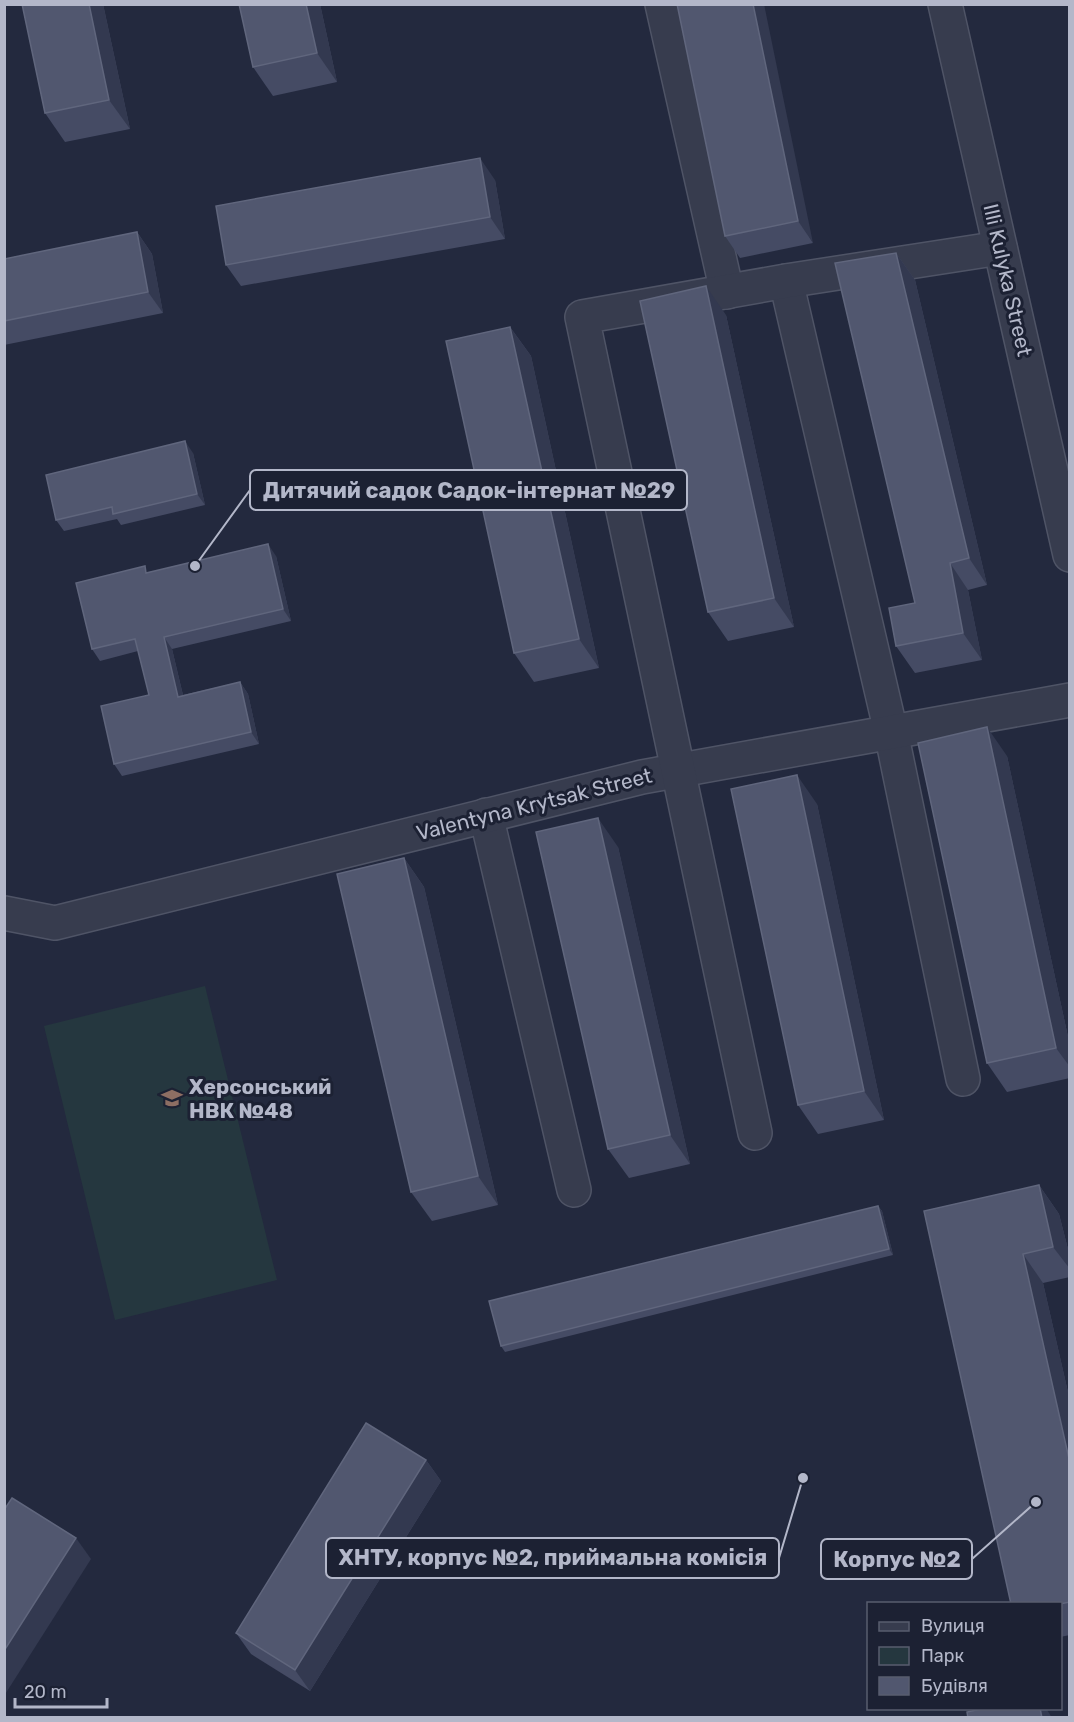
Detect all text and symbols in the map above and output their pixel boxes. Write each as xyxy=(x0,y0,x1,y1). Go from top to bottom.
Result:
street label: Illi Kulyka Street xyxy=(978,201,1038,359)
callout: Дитячий садок Садок-інтернат №29 xyxy=(250,470,687,510)
text: Дитячий садок Садок-інтернат №29 xyxy=(263,477,675,504)
street label: Valentyna Krytsak Street xyxy=(414,763,654,845)
place label: Херсонський НВК №48 xyxy=(189,1074,332,1123)
school or university icon: Херсонський НВК №48 xyxy=(160,1086,184,1110)
callout: ХНТУ, корпус №2, приймальна комісія xyxy=(326,1538,779,1578)
callout: Корпус №2 xyxy=(821,1539,972,1579)
text: ХНТУ, корпус №2, приймальна комісія xyxy=(339,1544,767,1571)
text: Корпус №2 xyxy=(833,1546,961,1573)
legend xyxy=(867,1602,1062,1710)
text: Вулиця xyxy=(921,1615,985,1637)
text: Парк xyxy=(921,1645,965,1667)
scale bar xyxy=(15,1671,106,1709)
text: Будівля xyxy=(921,1675,988,1697)
text: 20 m xyxy=(24,1681,66,1703)

